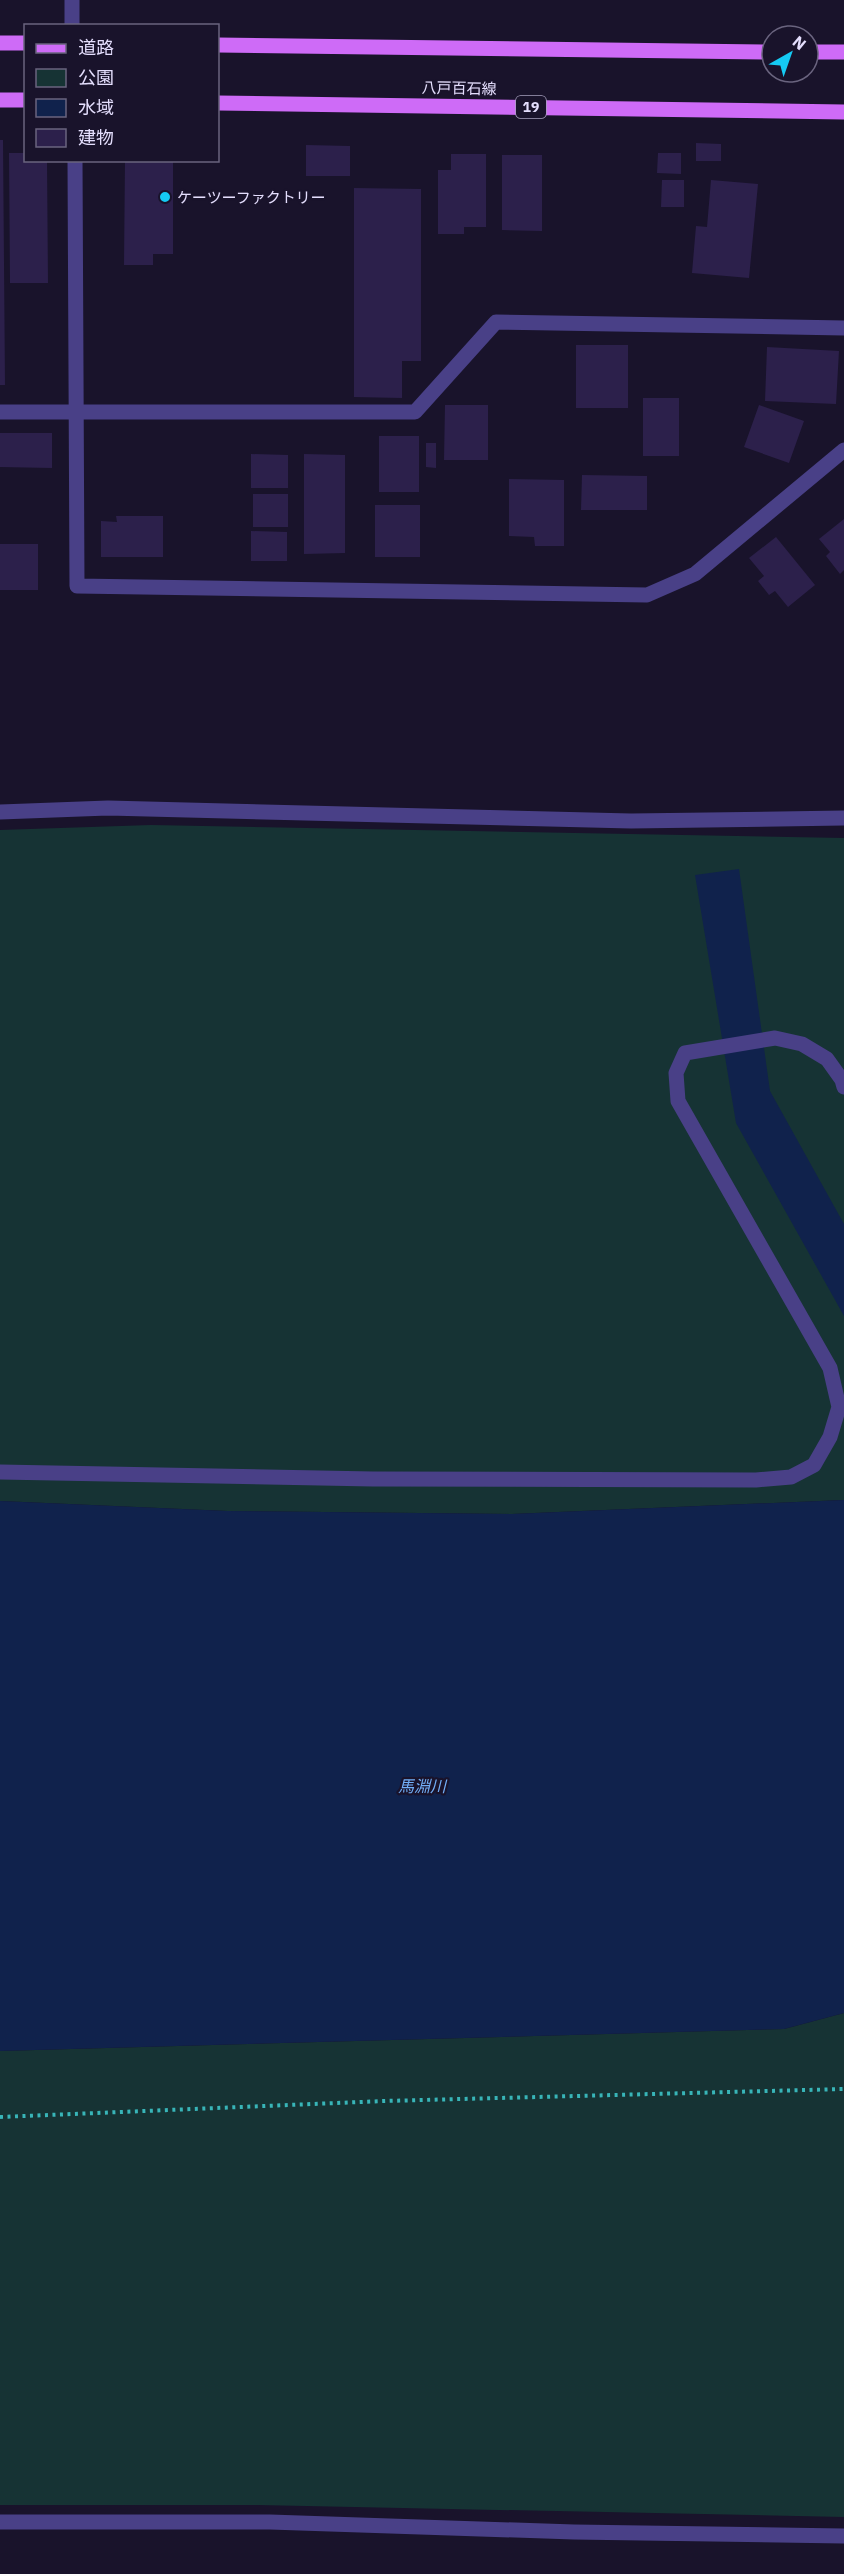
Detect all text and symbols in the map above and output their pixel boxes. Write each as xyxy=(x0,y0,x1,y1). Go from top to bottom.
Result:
legend xyxy=(24,24,219,162)
north arrow xyxy=(760,24,820,84)
text: N xyxy=(789,31,811,54)
text: 道路 xyxy=(78,36,114,59)
text: 公園 xyxy=(78,66,114,89)
street label: 八戸百石線 xyxy=(421,78,497,98)
text: 水域 xyxy=(78,96,114,119)
road number: 19 xyxy=(516,96,546,118)
text: 建物 xyxy=(78,126,114,149)
place label: ケーツーファクトリー xyxy=(177,188,326,207)
marker: ケーツーファクトリー xyxy=(158,190,172,204)
water label: 馬淵川 xyxy=(398,1776,448,1796)

